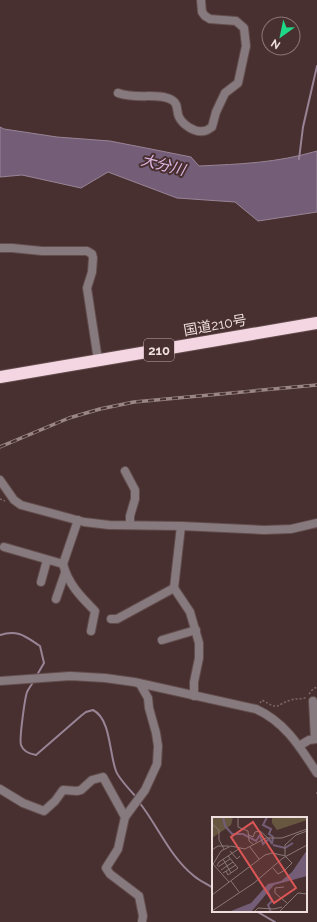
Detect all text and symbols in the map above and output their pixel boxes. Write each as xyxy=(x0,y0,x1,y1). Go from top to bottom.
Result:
north arrow xyxy=(261,16,301,56)
text: N xyxy=(269,36,283,52)
water label: 大分川 xyxy=(139,151,189,180)
street label: 国道210号 xyxy=(182,312,248,338)
road number: 210 xyxy=(144,339,174,361)
inset map xyxy=(212,817,307,912)

